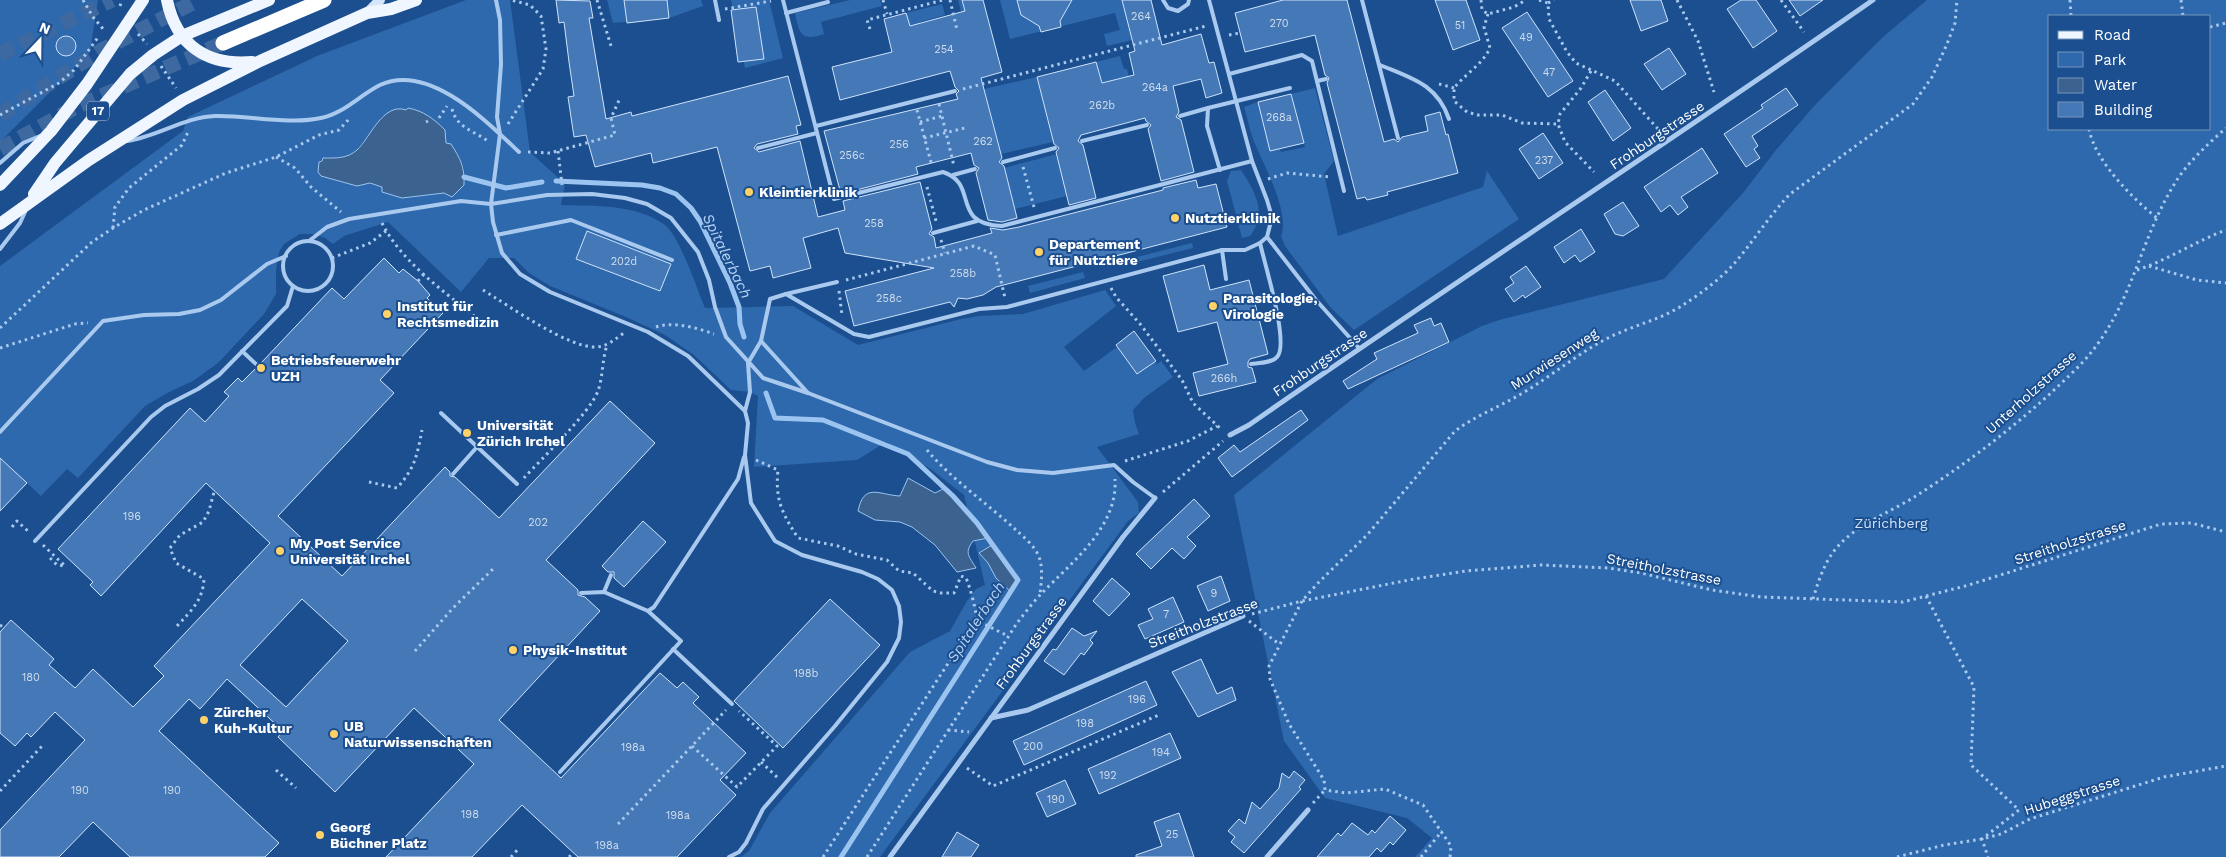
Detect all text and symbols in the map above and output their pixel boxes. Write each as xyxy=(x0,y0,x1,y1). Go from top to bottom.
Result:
house number: 264 xyxy=(1131,10,1151,23)
north arrow xyxy=(15,15,65,65)
legend xyxy=(2048,15,2211,130)
house number: 270 xyxy=(1270,17,1289,30)
text: N xyxy=(37,19,53,37)
house number: 51 xyxy=(1455,19,1465,32)
text: Road xyxy=(2094,26,2131,44)
house number: 49 xyxy=(1519,31,1533,44)
house number: 254 xyxy=(934,43,954,56)
text: Park xyxy=(2094,51,2127,69)
house number: 47 xyxy=(1543,66,1555,79)
text: Water xyxy=(2094,76,2137,94)
house number: 264a xyxy=(1142,81,1168,94)
street label: Frohburgstrasse xyxy=(1607,98,1707,172)
house number: 262b xyxy=(1089,99,1115,112)
text: Building xyxy=(2094,101,2152,119)
road number: 17 xyxy=(87,102,109,120)
house number: 268a xyxy=(1266,111,1292,124)
house number: 262 xyxy=(973,135,993,148)
house number: 256 xyxy=(889,138,909,151)
house number: 256c xyxy=(839,149,865,162)
house number: 237 xyxy=(1535,154,1553,167)
place label: Kleintierklinik xyxy=(759,184,858,200)
marker: Kleintierklinik xyxy=(743,186,755,198)
place label: Nutztierklinik xyxy=(1185,210,1281,226)
water label: Spitalerbach xyxy=(699,211,755,301)
marker: Nutztierklinik xyxy=(1169,212,1181,224)
house number: 258 xyxy=(864,217,884,230)
place label: Departement für Nutztiere xyxy=(1049,236,1140,268)
marker: Departement für Nutztiere xyxy=(1033,246,1045,258)
house number: 202d xyxy=(611,255,637,268)
house number: 258b xyxy=(950,267,976,280)
place label: Parasitologie, Virologie xyxy=(1223,290,1318,322)
house number: 258c xyxy=(876,292,902,305)
place label: Institut für Rechtsmedizin xyxy=(397,298,499,330)
marker: Parasitologie, Virologie xyxy=(1207,300,1219,312)
marker: Institut für Rechtsmedizin xyxy=(381,308,393,320)
street label: Frohburgstrasse xyxy=(1270,325,1370,399)
street label: Murwiesenweg xyxy=(1507,325,1601,393)
street label: Unterholzstrasse xyxy=(1982,347,2080,437)
place label: Betriebsfeuerwehr UZH xyxy=(271,352,401,384)
marker: Betriebsfeuerwehr UZH xyxy=(255,362,267,374)
house number: 266h xyxy=(1211,372,1237,385)
place label: Universität Zürich Irchel xyxy=(477,417,565,449)
marker: Universität Zürich Irchel xyxy=(461,427,473,439)
house number: 196 xyxy=(123,510,141,523)
park label: Zürichberg xyxy=(1855,515,1928,531)
house number: 202 xyxy=(528,516,548,529)
street label: Streitholzstrasse xyxy=(2012,516,2128,568)
place label: My Post Service Universität Irchel xyxy=(290,535,410,567)
marker: My Post Service Universität Irchel xyxy=(274,545,286,557)
street label: Streitholzstrasse xyxy=(1605,550,1723,588)
water label: Spitalerbach xyxy=(943,578,1009,666)
house number: 9 xyxy=(1211,587,1218,600)
street label: Frohburgstrasse xyxy=(992,594,1070,692)
street label: Streitholzstrasse xyxy=(1146,595,1260,651)
house number: 7 xyxy=(1163,608,1169,621)
place label: Physik-Institut xyxy=(523,642,627,658)
marker: Physik-Institut xyxy=(507,644,519,656)
house number: 198b xyxy=(794,667,818,680)
house number: 180 xyxy=(22,671,40,684)
house number: 196 xyxy=(1128,693,1146,706)
place label: Zürcher Kuh-Kultur xyxy=(214,704,292,736)
marker: Zürcher Kuh-Kultur xyxy=(198,714,210,726)
house number: 198 xyxy=(1076,717,1094,730)
place label: UB Naturwissenschaften xyxy=(344,718,492,750)
marker: UB Naturwissenschaften xyxy=(328,728,340,740)
house number: 200 xyxy=(1023,740,1043,753)
house number: 198a xyxy=(621,741,645,754)
house number: 194 xyxy=(1152,746,1170,759)
house number: 192 xyxy=(1099,769,1117,782)
street label: Hubeggstrasse xyxy=(2022,772,2122,818)
house number: 190 xyxy=(71,784,89,797)
house number: 190 xyxy=(163,784,181,797)
house number: 190 xyxy=(1047,793,1065,806)
house number: 198 xyxy=(461,808,479,821)
house number: 198a xyxy=(666,809,690,822)
place label: Georg Büchner Platz xyxy=(330,819,427,851)
house number: 25 xyxy=(1166,828,1178,841)
marker: Georg Büchner Platz xyxy=(314,829,326,841)
house number: 198a xyxy=(595,839,619,852)

